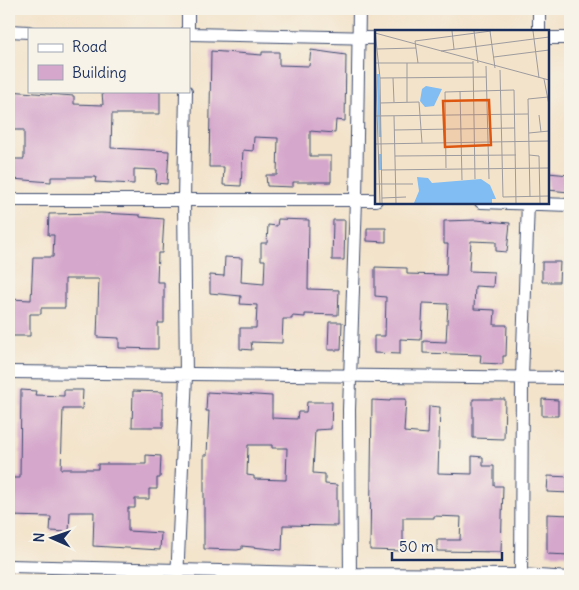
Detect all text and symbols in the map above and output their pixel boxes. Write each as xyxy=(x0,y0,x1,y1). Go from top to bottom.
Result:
legend xyxy=(28,28,190,92)
inset map xyxy=(375,30,549,204)
text: Road xyxy=(72,37,107,56)
text: Building xyxy=(72,63,127,82)
north arrow xyxy=(28,512,78,562)
scale bar xyxy=(392,530,502,562)
text: N xyxy=(30,532,48,543)
text: 50 m xyxy=(399,537,434,556)

